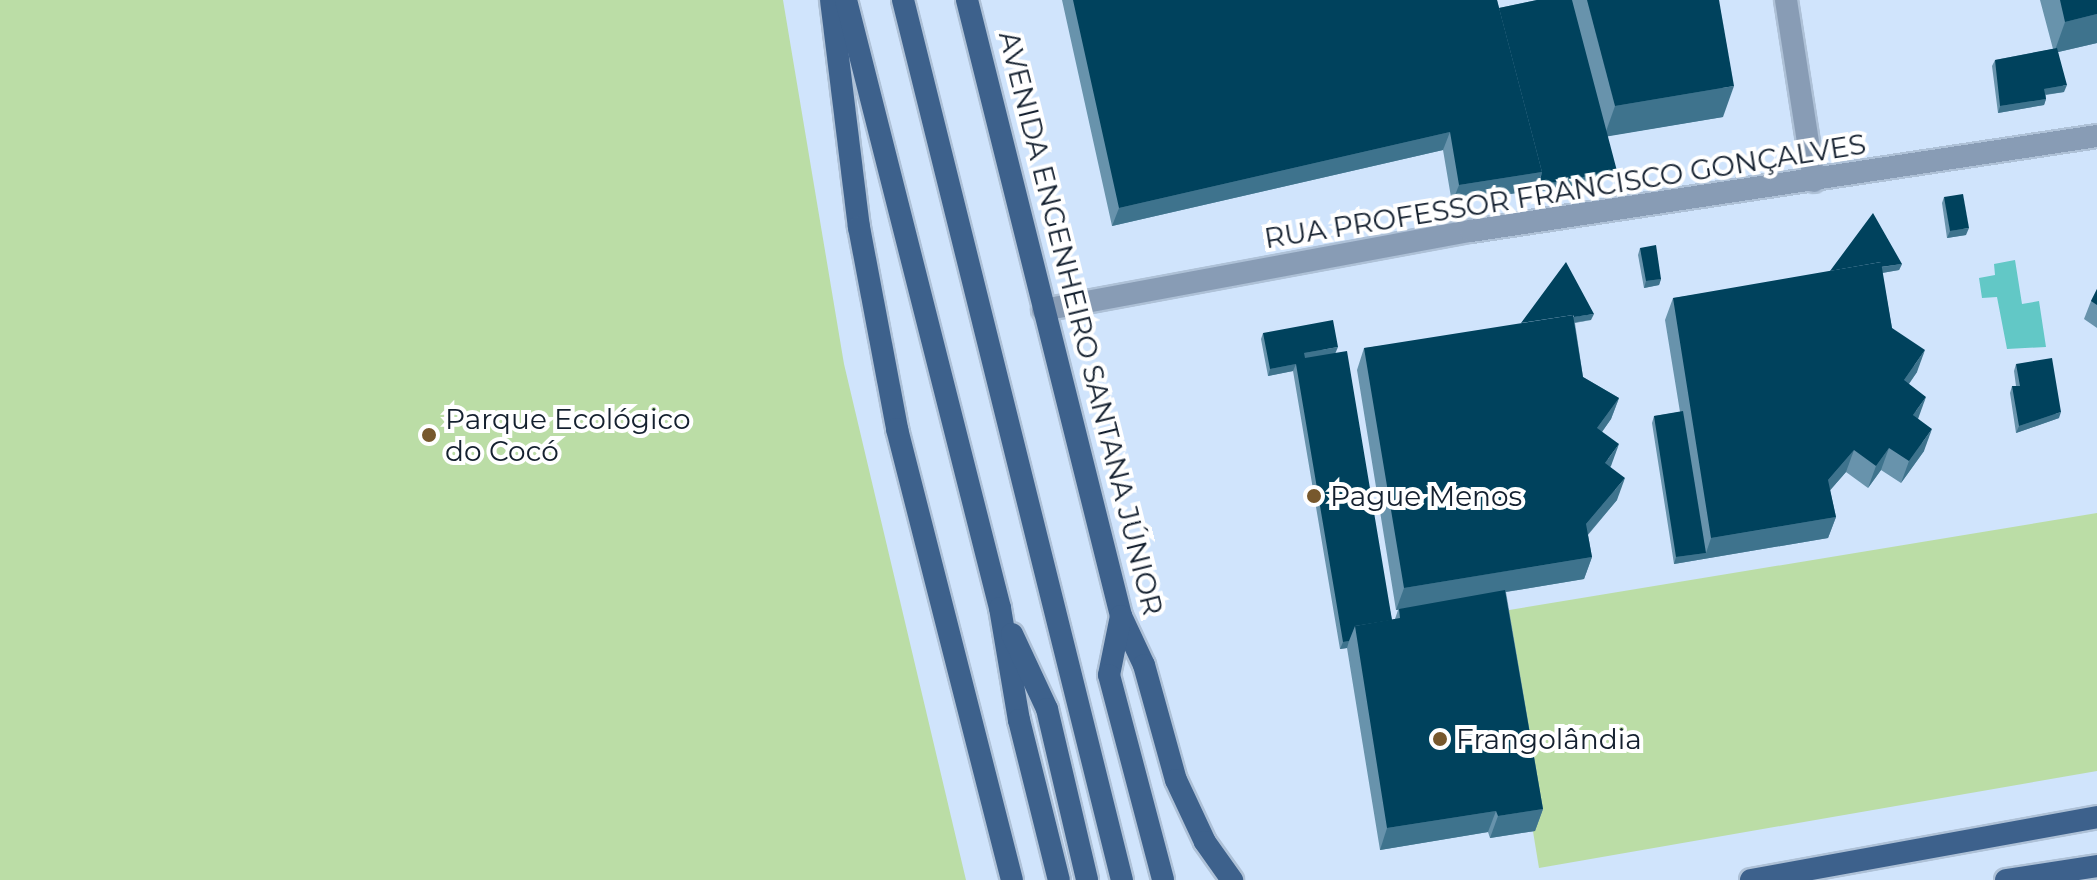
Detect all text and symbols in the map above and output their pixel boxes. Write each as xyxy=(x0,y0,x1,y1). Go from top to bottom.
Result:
street label: AVENIDA ENGENHEIRO SANTANA JÚNIOR xyxy=(992,28,1170,618)
street label: RUA PROFESSOR FRANCISCO GONÇALVES xyxy=(1262,127,1868,255)
place label: Parque Ecológico do Cocó xyxy=(445,402,691,468)
marker: Parque Ecológico do Cocó xyxy=(420,426,438,444)
place label: Pague Menos xyxy=(1330,479,1522,513)
marker: Pague Menos xyxy=(1305,487,1323,505)
place label: Frangolândia xyxy=(1456,722,1642,756)
marker: Frangolândia xyxy=(1431,730,1449,748)

